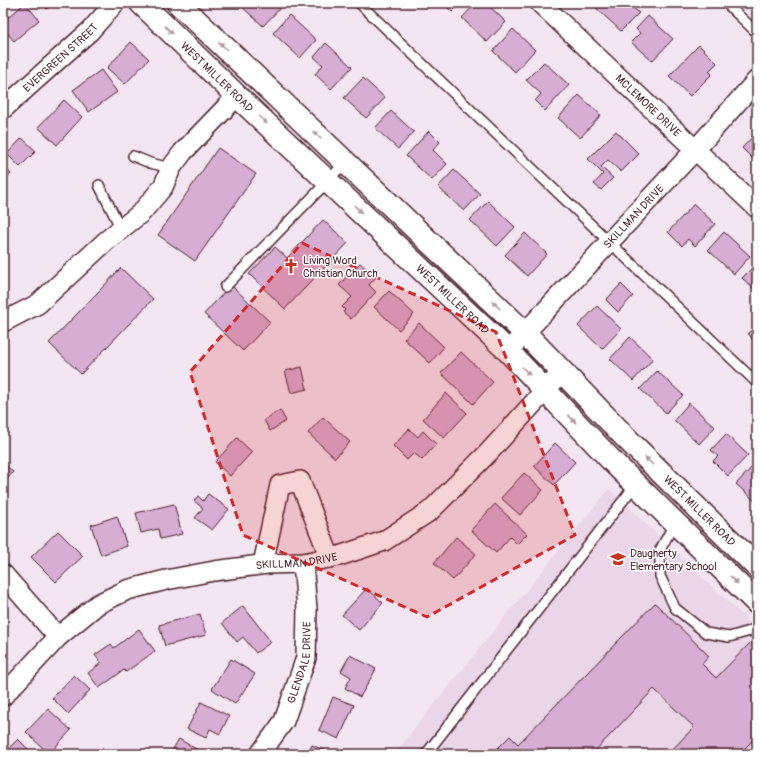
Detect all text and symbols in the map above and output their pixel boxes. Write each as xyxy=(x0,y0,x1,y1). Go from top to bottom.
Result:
street label: EVERGREEN STREET xyxy=(20,21,100,95)
one-way arrow xyxy=(164,25,174,35)
street label: WEST MILLER ROAD xyxy=(178,39,256,115)
one-way arrow xyxy=(218,41,228,50)
street label: MCLEMORE DRIVE xyxy=(613,71,684,139)
one-way arrow xyxy=(258,115,268,125)
one-way arrow xyxy=(312,130,322,140)
street label: SKILLMAN DRIVE xyxy=(601,182,666,251)
one-way arrow xyxy=(353,204,363,214)
place label: Living Word Christian Church xyxy=(303,254,378,280)
church icon: Living Word Christian Church xyxy=(282,257,300,275)
street label: WEST MILLER ROAD xyxy=(414,262,492,337)
one-way arrow xyxy=(491,301,501,310)
one-way arrow xyxy=(522,366,531,376)
one-way arrow xyxy=(568,414,577,424)
one-way arrow xyxy=(644,456,654,466)
street label: WEST MILLER ROAD xyxy=(661,472,738,549)
place label: Daugherty Elementary School xyxy=(630,547,717,573)
street label: SKILLMAN DRIVE xyxy=(255,550,339,572)
school or university icon: Daugherty Elementary School xyxy=(609,550,627,568)
one-way arrow xyxy=(729,575,739,585)
street label: GLENDALE DRIVE xyxy=(284,621,313,705)

